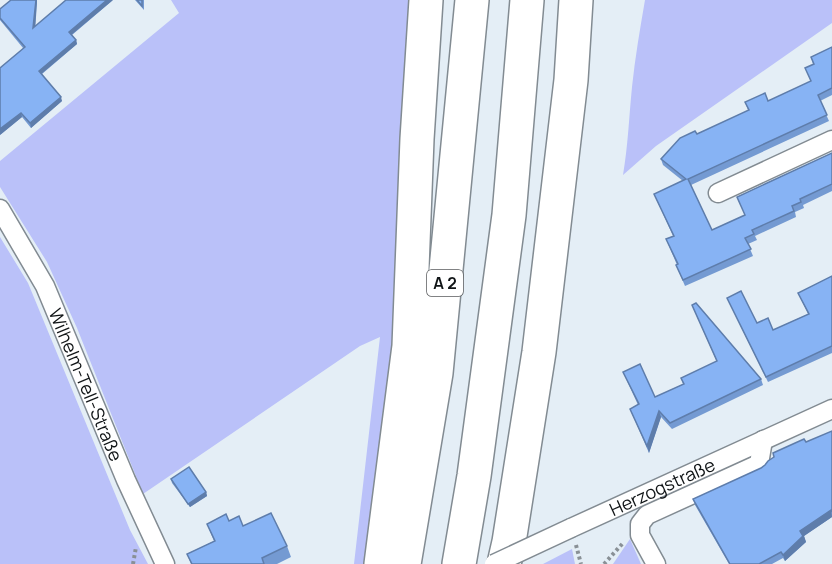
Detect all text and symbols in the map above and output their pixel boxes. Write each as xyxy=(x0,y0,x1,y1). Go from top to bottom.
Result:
road number: A 2 xyxy=(427,270,463,296)
street label: Wilhelm-Tell-Straße xyxy=(44,305,129,465)
street label: Herzogstraße xyxy=(605,452,719,521)

